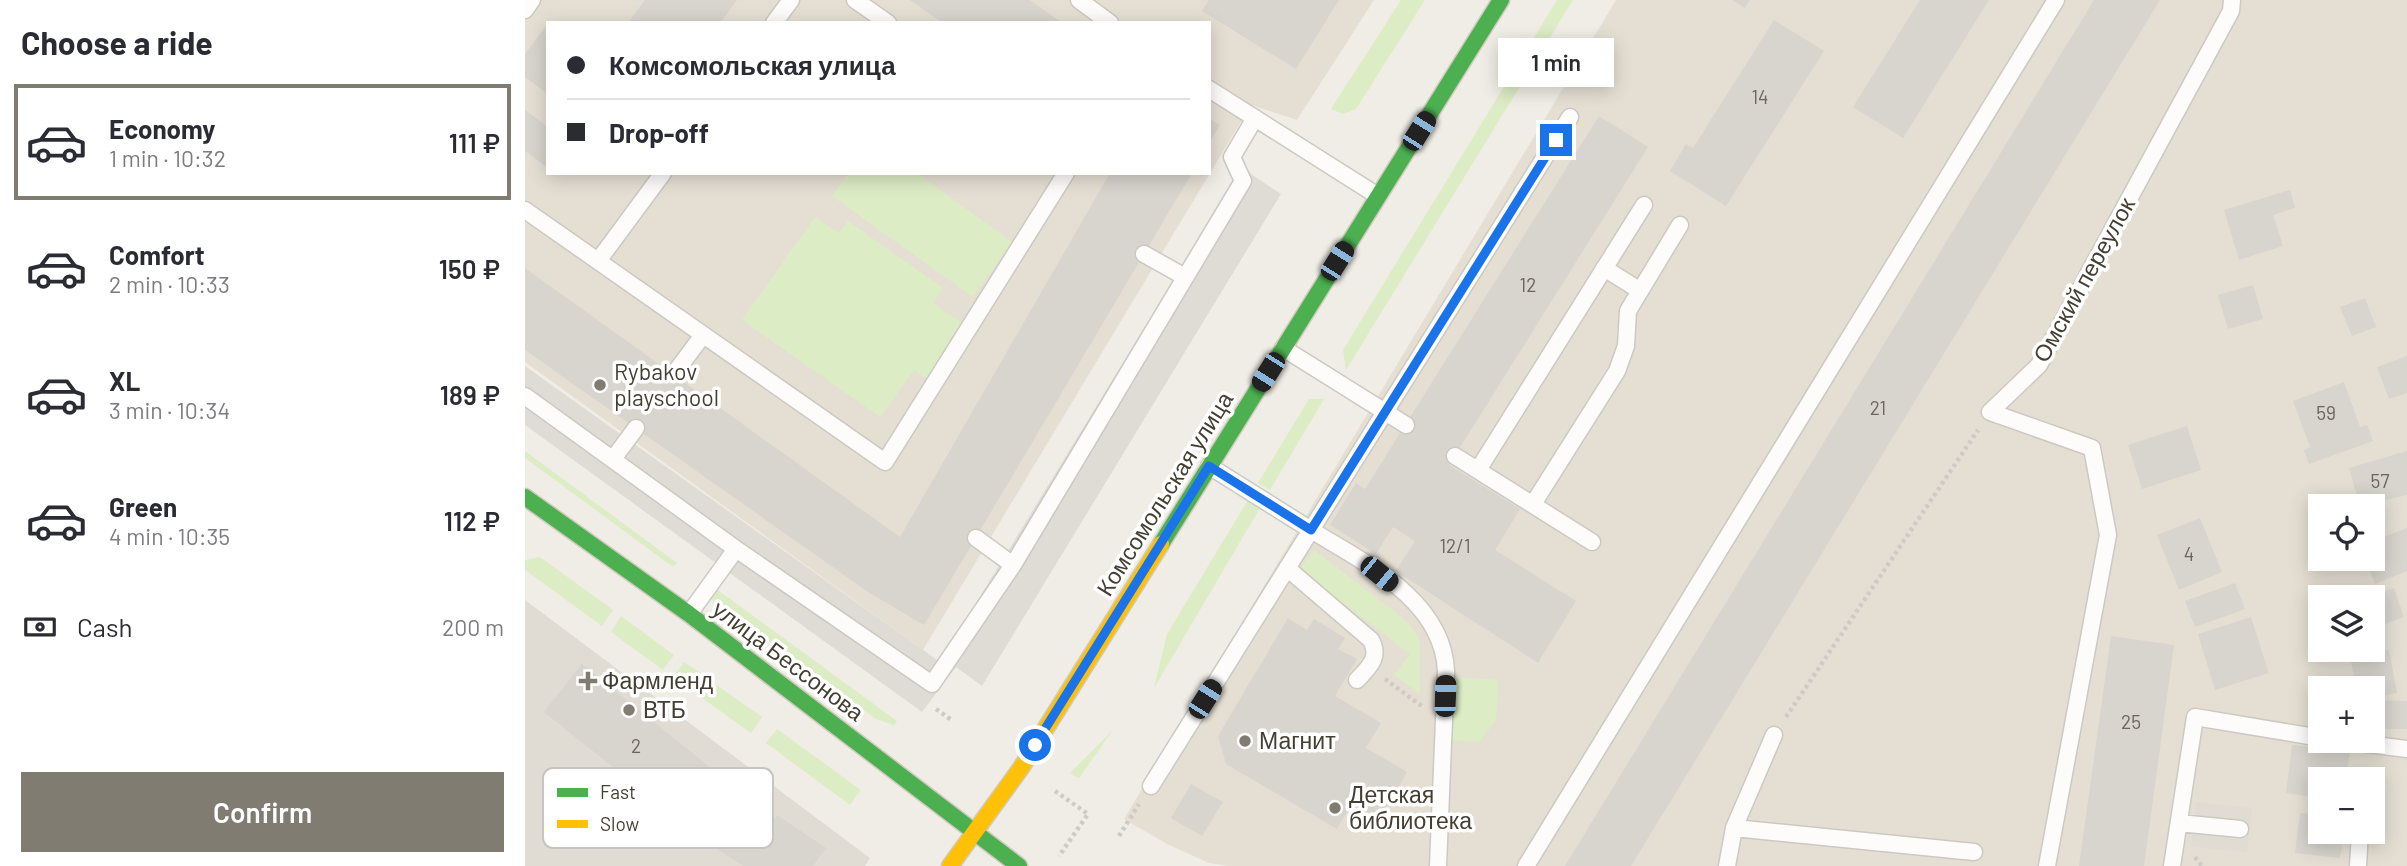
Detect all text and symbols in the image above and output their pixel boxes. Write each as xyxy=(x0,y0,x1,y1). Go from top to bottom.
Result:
text: Choose a ride xyxy=(21,23,213,61)
callout: 1 min xyxy=(1498,38,1614,88)
text: 1 min xyxy=(1531,48,1581,76)
text: Комсомольская улица xyxy=(609,49,896,80)
house number: 14 xyxy=(1751,85,1769,108)
car xyxy=(1399,108,1440,154)
icon: car xyxy=(25,111,88,174)
text: Economy xyxy=(109,113,215,144)
text: Drop-off xyxy=(609,117,709,148)
route end xyxy=(1540,124,1572,156)
text: 111 ₽ xyxy=(449,127,500,158)
text: 1 min · 10:32 xyxy=(109,144,226,172)
street label: Омский переулок xyxy=(2026,192,2140,367)
icon: car xyxy=(25,237,88,300)
car xyxy=(1317,238,1358,284)
text: Comfort xyxy=(109,239,205,270)
text: 150 ₽ xyxy=(439,253,500,284)
text: 2 min · 10:33 xyxy=(109,270,230,298)
house number: 12 xyxy=(1520,273,1536,296)
car xyxy=(1248,349,1289,395)
place label: Rybakov playschool xyxy=(614,357,719,411)
icon: car xyxy=(25,363,88,426)
text: XL xyxy=(109,365,140,396)
marker: Rybakov playschool xyxy=(592,377,608,393)
text: 189 ₽ xyxy=(440,379,500,410)
street label: Комсомольская улица xyxy=(1090,386,1238,601)
text: 3 min · 10:34 xyxy=(109,396,230,424)
house number: 21 xyxy=(1870,396,1886,419)
house number: 59 xyxy=(2316,401,2336,424)
house number: 57 xyxy=(2371,469,2389,492)
icon: car xyxy=(25,489,88,552)
text: Green xyxy=(109,491,177,522)
map controls xyxy=(2308,494,2385,844)
button: locate xyxy=(2308,494,2385,571)
text: 112 ₽ xyxy=(444,505,500,536)
text: 4 min · 10:35 xyxy=(109,522,230,550)
house number: 12/1 xyxy=(1439,534,1471,557)
house number: 4 xyxy=(2184,542,2194,565)
car xyxy=(1357,553,1402,595)
button: layers xyxy=(2308,585,2385,662)
street label: улица Бессонова xyxy=(707,594,870,726)
icon: cash xyxy=(21,608,59,646)
text: Cash xyxy=(77,611,132,642)
text: 200 m xyxy=(442,613,504,641)
place label: Фармленд xyxy=(602,666,714,694)
marker: Фармленд xyxy=(580,673,596,689)
car xyxy=(1434,675,1457,717)
car xyxy=(1185,676,1226,722)
button: + xyxy=(2308,676,2385,753)
place label: ВТБ xyxy=(643,695,686,723)
marker: ВТБ xyxy=(621,702,637,718)
house number: 25 xyxy=(2121,710,2141,733)
place label: Магнит xyxy=(1259,726,1336,754)
route start xyxy=(1019,729,1051,761)
marker: Магнит xyxy=(1237,733,1253,749)
house number: 2 xyxy=(631,734,641,757)
button: − xyxy=(2308,767,2385,844)
legend xyxy=(543,768,773,848)
button: Confirm xyxy=(21,772,504,852)
text: Fast xyxy=(600,780,636,803)
place label: Детская библиотека xyxy=(1349,780,1472,834)
marker: Детская библиотека xyxy=(1327,800,1343,816)
text: Slow xyxy=(600,812,639,835)

